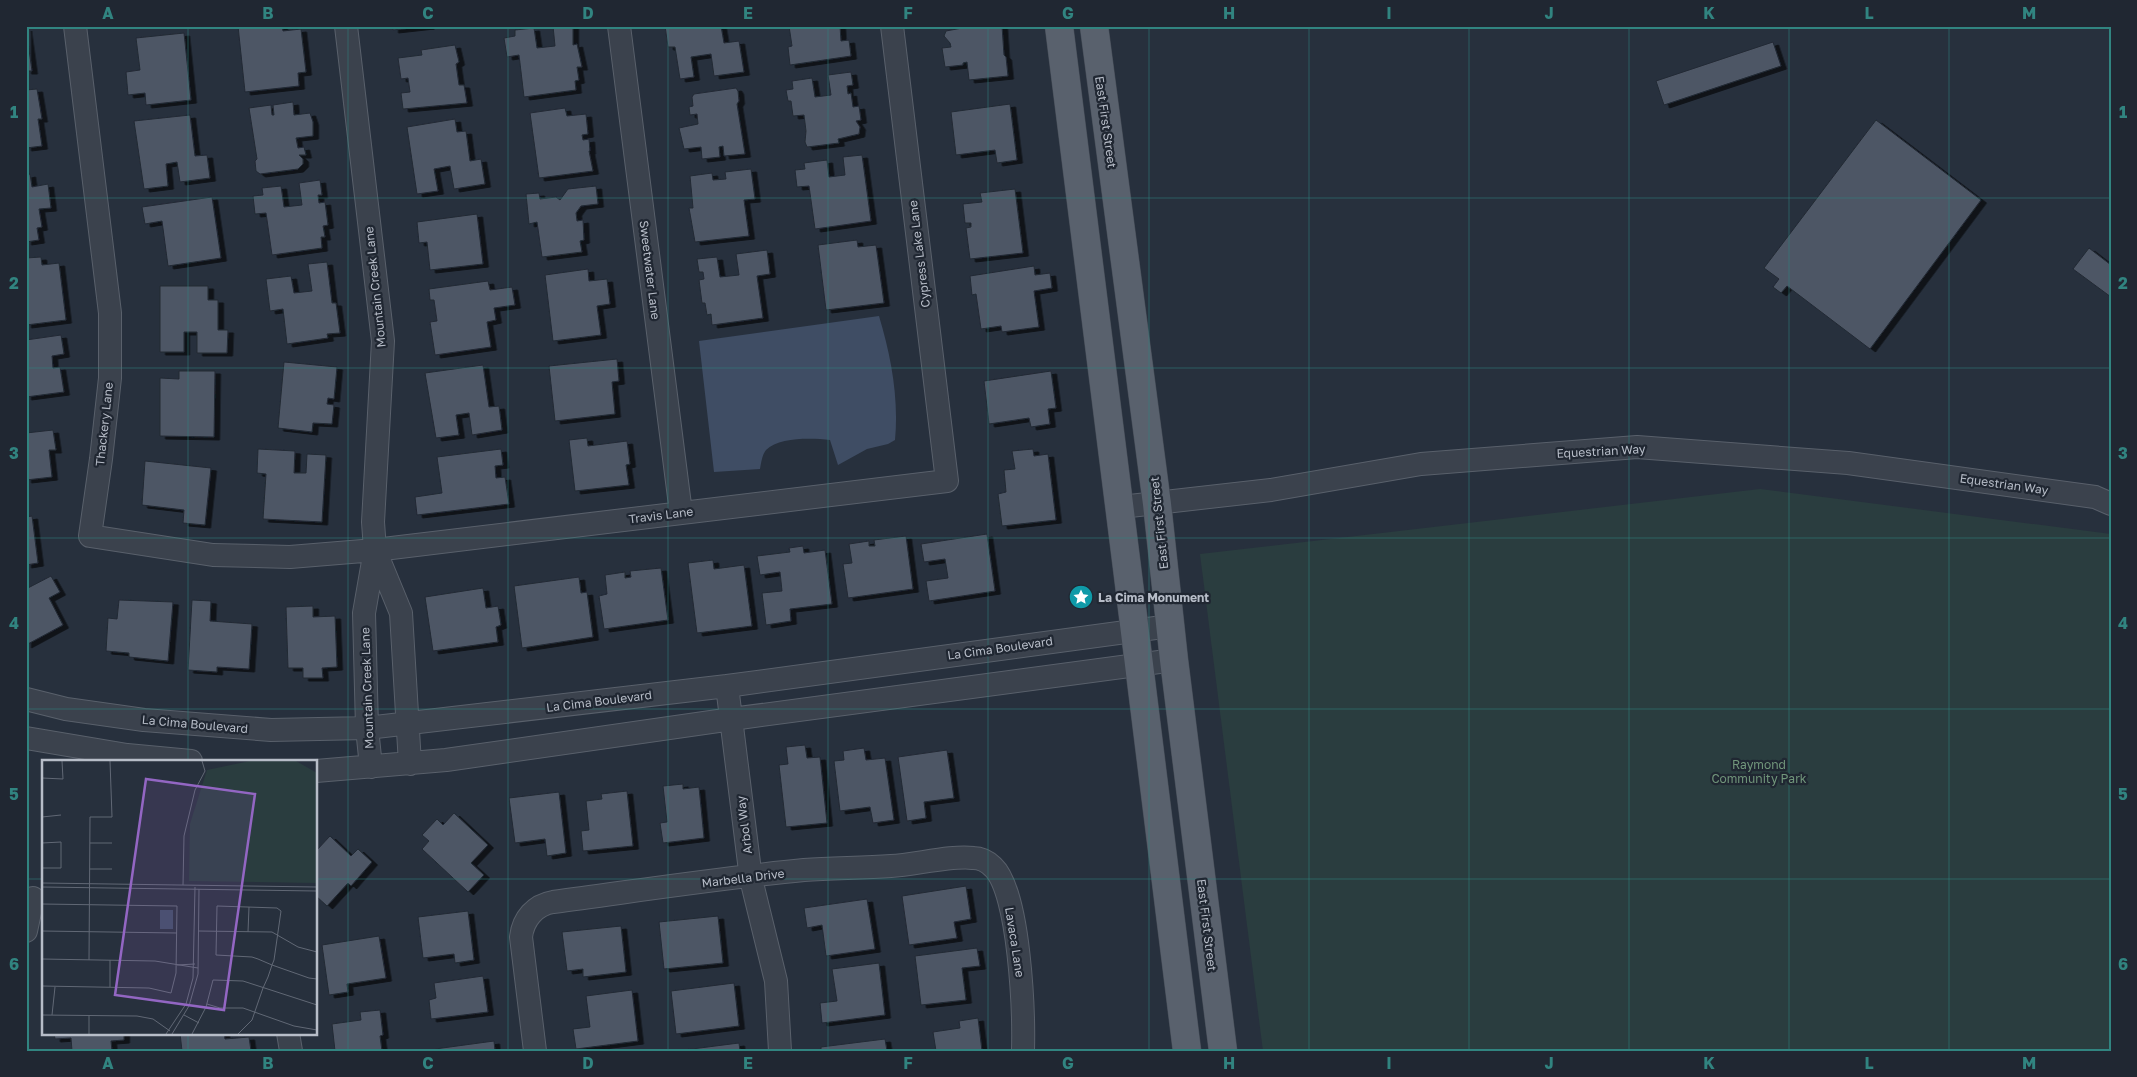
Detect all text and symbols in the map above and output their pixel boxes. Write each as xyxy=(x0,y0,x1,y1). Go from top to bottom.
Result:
text: A xyxy=(102,3,114,23)
text: B xyxy=(262,3,274,23)
text: C xyxy=(422,3,434,23)
text: D xyxy=(582,3,594,23)
text: E xyxy=(743,3,753,23)
text: F xyxy=(903,3,913,23)
text: G xyxy=(1062,3,1074,23)
text: H xyxy=(1223,3,1235,23)
text: I xyxy=(1386,3,1392,23)
text: J xyxy=(1544,3,1554,23)
text: K xyxy=(1703,3,1715,23)
text: L xyxy=(1864,3,1874,23)
text: M xyxy=(2022,3,2036,23)
street label: East First Street xyxy=(1092,75,1120,169)
text: 1 xyxy=(10,102,18,122)
text: 1 xyxy=(2119,102,2127,122)
street label: Cypress Lake Lane xyxy=(905,200,933,308)
street label: Sweetwater Lane xyxy=(636,220,664,320)
street label: Mountain Creek Lane xyxy=(361,226,389,348)
text: 2 xyxy=(9,273,19,293)
text: 2 xyxy=(2118,273,2128,293)
street label: Thackery Lane xyxy=(92,381,116,467)
street label: Equestrian Way xyxy=(1556,441,1646,461)
text: 3 xyxy=(9,443,19,463)
text: 3 xyxy=(2118,443,2128,463)
street label: Equestrian Way xyxy=(1959,470,2050,498)
street label: East First Street xyxy=(1147,476,1171,570)
street label: Travis Lane xyxy=(628,504,694,526)
place icon: La Cima Monument xyxy=(1068,584,1094,610)
place label: La Cima Monument xyxy=(1098,590,1209,605)
text: 4 xyxy=(9,613,19,633)
text: 4 xyxy=(2118,613,2128,633)
street label: Mountain Creek Lane xyxy=(357,627,377,749)
street label: La Cima Boulevard xyxy=(946,633,1054,663)
street label: La Cima Boulevard xyxy=(545,687,653,715)
street label: La Cima Boulevard xyxy=(141,712,249,736)
park label: Raymond Community Park xyxy=(1711,757,1807,786)
inset map xyxy=(42,760,318,1034)
text: 5 xyxy=(9,784,19,804)
text: 5 xyxy=(2118,784,2128,804)
street label: Arbol Way xyxy=(733,795,755,855)
street label: Marbella Drive xyxy=(701,865,785,891)
street label: East First Street xyxy=(1194,878,1220,972)
street label: Lavaca Lane xyxy=(1002,906,1028,978)
text: 6 xyxy=(9,954,19,974)
text: 6 xyxy=(2118,954,2128,974)
text: A xyxy=(102,1053,114,1073)
text: B xyxy=(262,1053,274,1073)
text: C xyxy=(422,1053,434,1073)
text: D xyxy=(582,1053,594,1073)
text: E xyxy=(743,1053,753,1073)
text: F xyxy=(903,1053,913,1073)
text: G xyxy=(1062,1053,1074,1073)
text: H xyxy=(1223,1053,1235,1073)
text: I xyxy=(1386,1053,1392,1073)
text: J xyxy=(1544,1053,1554,1073)
text: K xyxy=(1703,1053,1715,1073)
text: L xyxy=(1864,1053,1874,1073)
text: M xyxy=(2022,1053,2036,1073)

